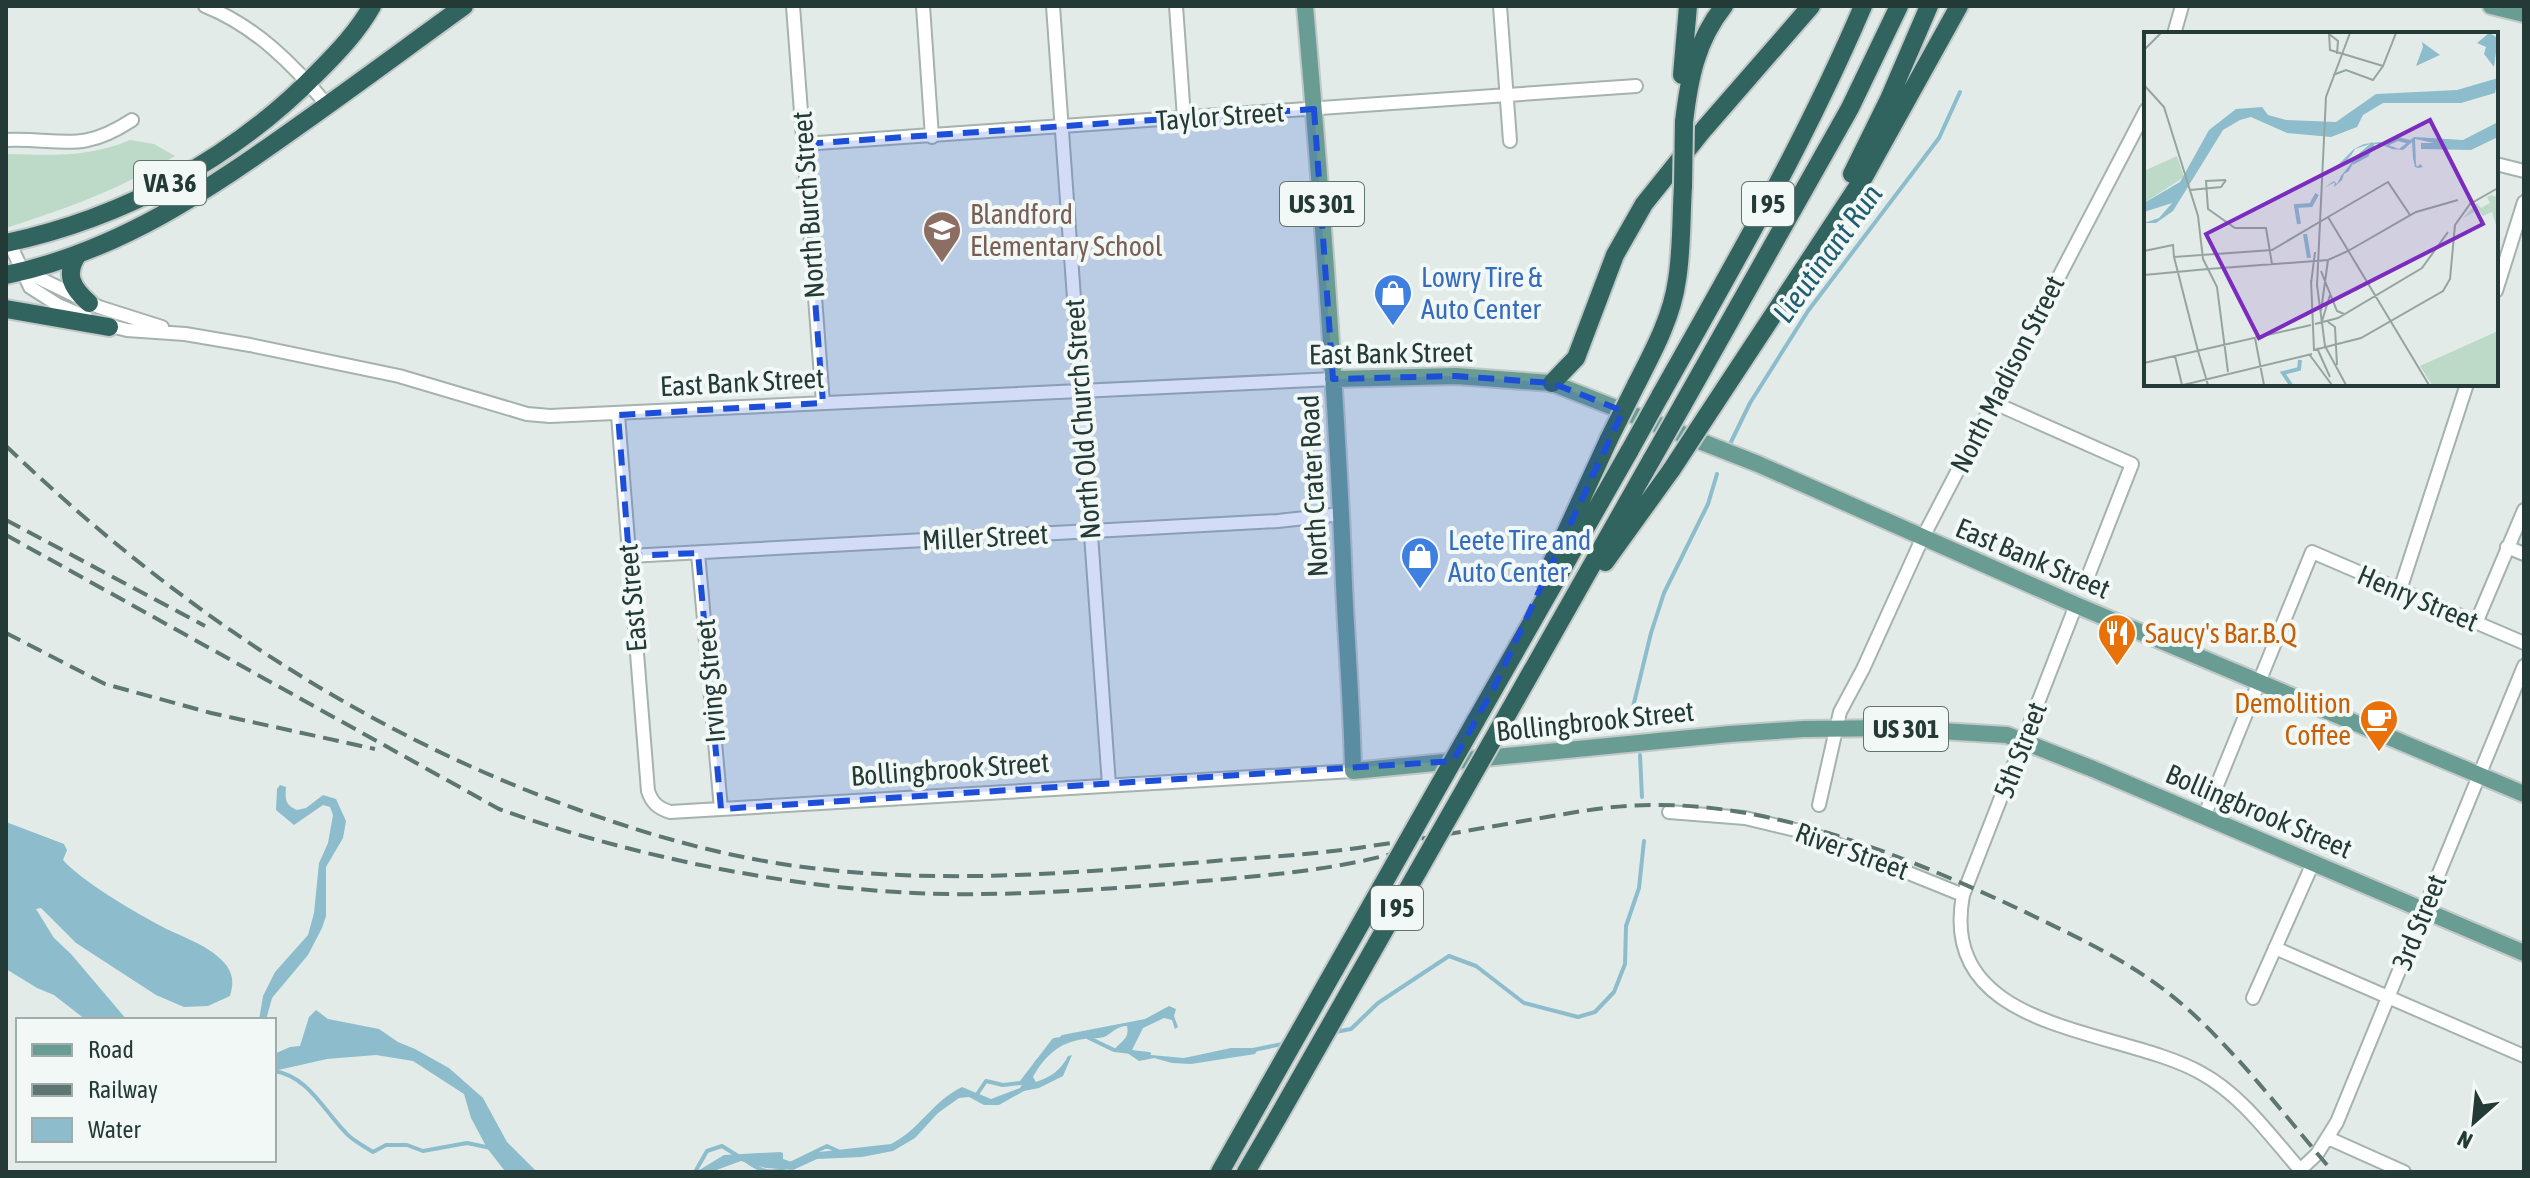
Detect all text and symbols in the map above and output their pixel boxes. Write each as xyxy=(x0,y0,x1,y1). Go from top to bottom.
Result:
inset map xyxy=(2144,32,2498,386)
street label: Taylor Street xyxy=(1155,96,1285,136)
street label: North Burch Street xyxy=(786,110,830,300)
road number: VA 36 xyxy=(134,161,206,205)
water label: Lieutinant Run xyxy=(1766,177,1888,329)
road number: US 301 xyxy=(1280,182,1364,226)
road number: I 95 xyxy=(1742,182,1794,226)
place label: Blandford Elementary School xyxy=(970,198,1163,262)
school or university icon: Blandford Elementary School xyxy=(921,209,963,264)
place label: Lowry Tire & Auto Center xyxy=(1421,261,1543,325)
street label: North Madison Street xyxy=(1944,270,2070,478)
shop icon: Lowry Tire & Auto Center xyxy=(1372,272,1414,327)
street label: North Old Church Street xyxy=(1058,298,1106,540)
street label: East Bank Street xyxy=(1309,336,1473,370)
street label: East Bank Street xyxy=(659,362,825,402)
street label: North Crater Road xyxy=(1292,394,1334,578)
street label: East Bank Street xyxy=(1951,511,2115,605)
street label: Miller Street xyxy=(921,518,1049,556)
place label: Leete Tire and Auto Center xyxy=(1448,524,1591,588)
shop icon: Leete Tire and Auto Center xyxy=(1399,535,1441,590)
street label: East Street xyxy=(611,543,653,653)
street label: Henry Street xyxy=(2353,558,2483,638)
restaurant icon: Saucy's Bar.B.Q xyxy=(2096,612,2138,667)
place label: Saucy's Bar.B.Q xyxy=(2145,617,2297,649)
street label: Irving Street xyxy=(689,618,731,744)
place label: Demolition Coffee xyxy=(2234,687,2351,751)
street label: Bollingbrook Street xyxy=(1494,695,1696,747)
street label: 5th Street xyxy=(1987,698,2053,802)
cafe icon: Demolition Coffee xyxy=(2358,698,2400,753)
road number: US 301 xyxy=(1864,707,1948,751)
street label: Bollingbrook Street xyxy=(850,746,1050,792)
street label: Bollingbrook Street xyxy=(2161,757,2357,865)
street label: River Street xyxy=(1791,816,1913,886)
street label: 3rd Street xyxy=(2385,870,2453,974)
road number: I 95 xyxy=(1371,886,1423,930)
legend xyxy=(16,1018,276,1162)
text: Road xyxy=(88,1036,134,1063)
text: Railway xyxy=(88,1076,158,1103)
north arrow xyxy=(2434,1082,2514,1162)
text: Water xyxy=(88,1116,141,1143)
text: N xyxy=(2453,1125,2477,1154)

